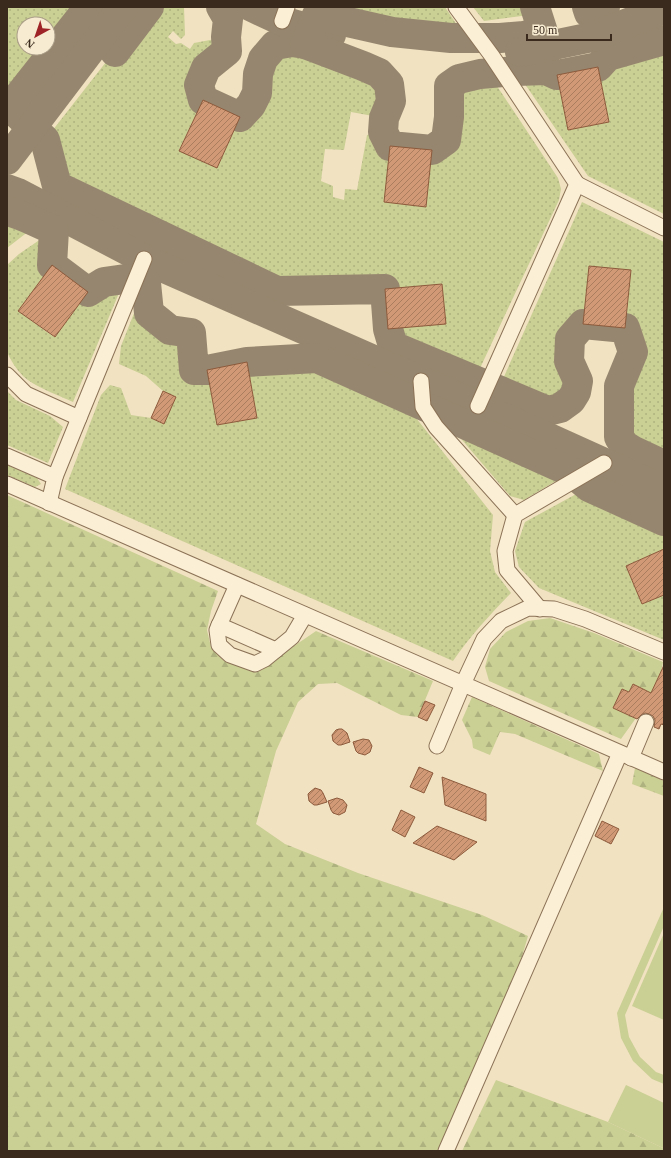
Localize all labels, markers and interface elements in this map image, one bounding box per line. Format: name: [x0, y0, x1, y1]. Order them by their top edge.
north arrow: [16, 16, 56, 56]
scale bar: [527, 16, 611, 42]
text: 50 m: [533, 23, 558, 37]
text: N: [23, 36, 36, 51]

